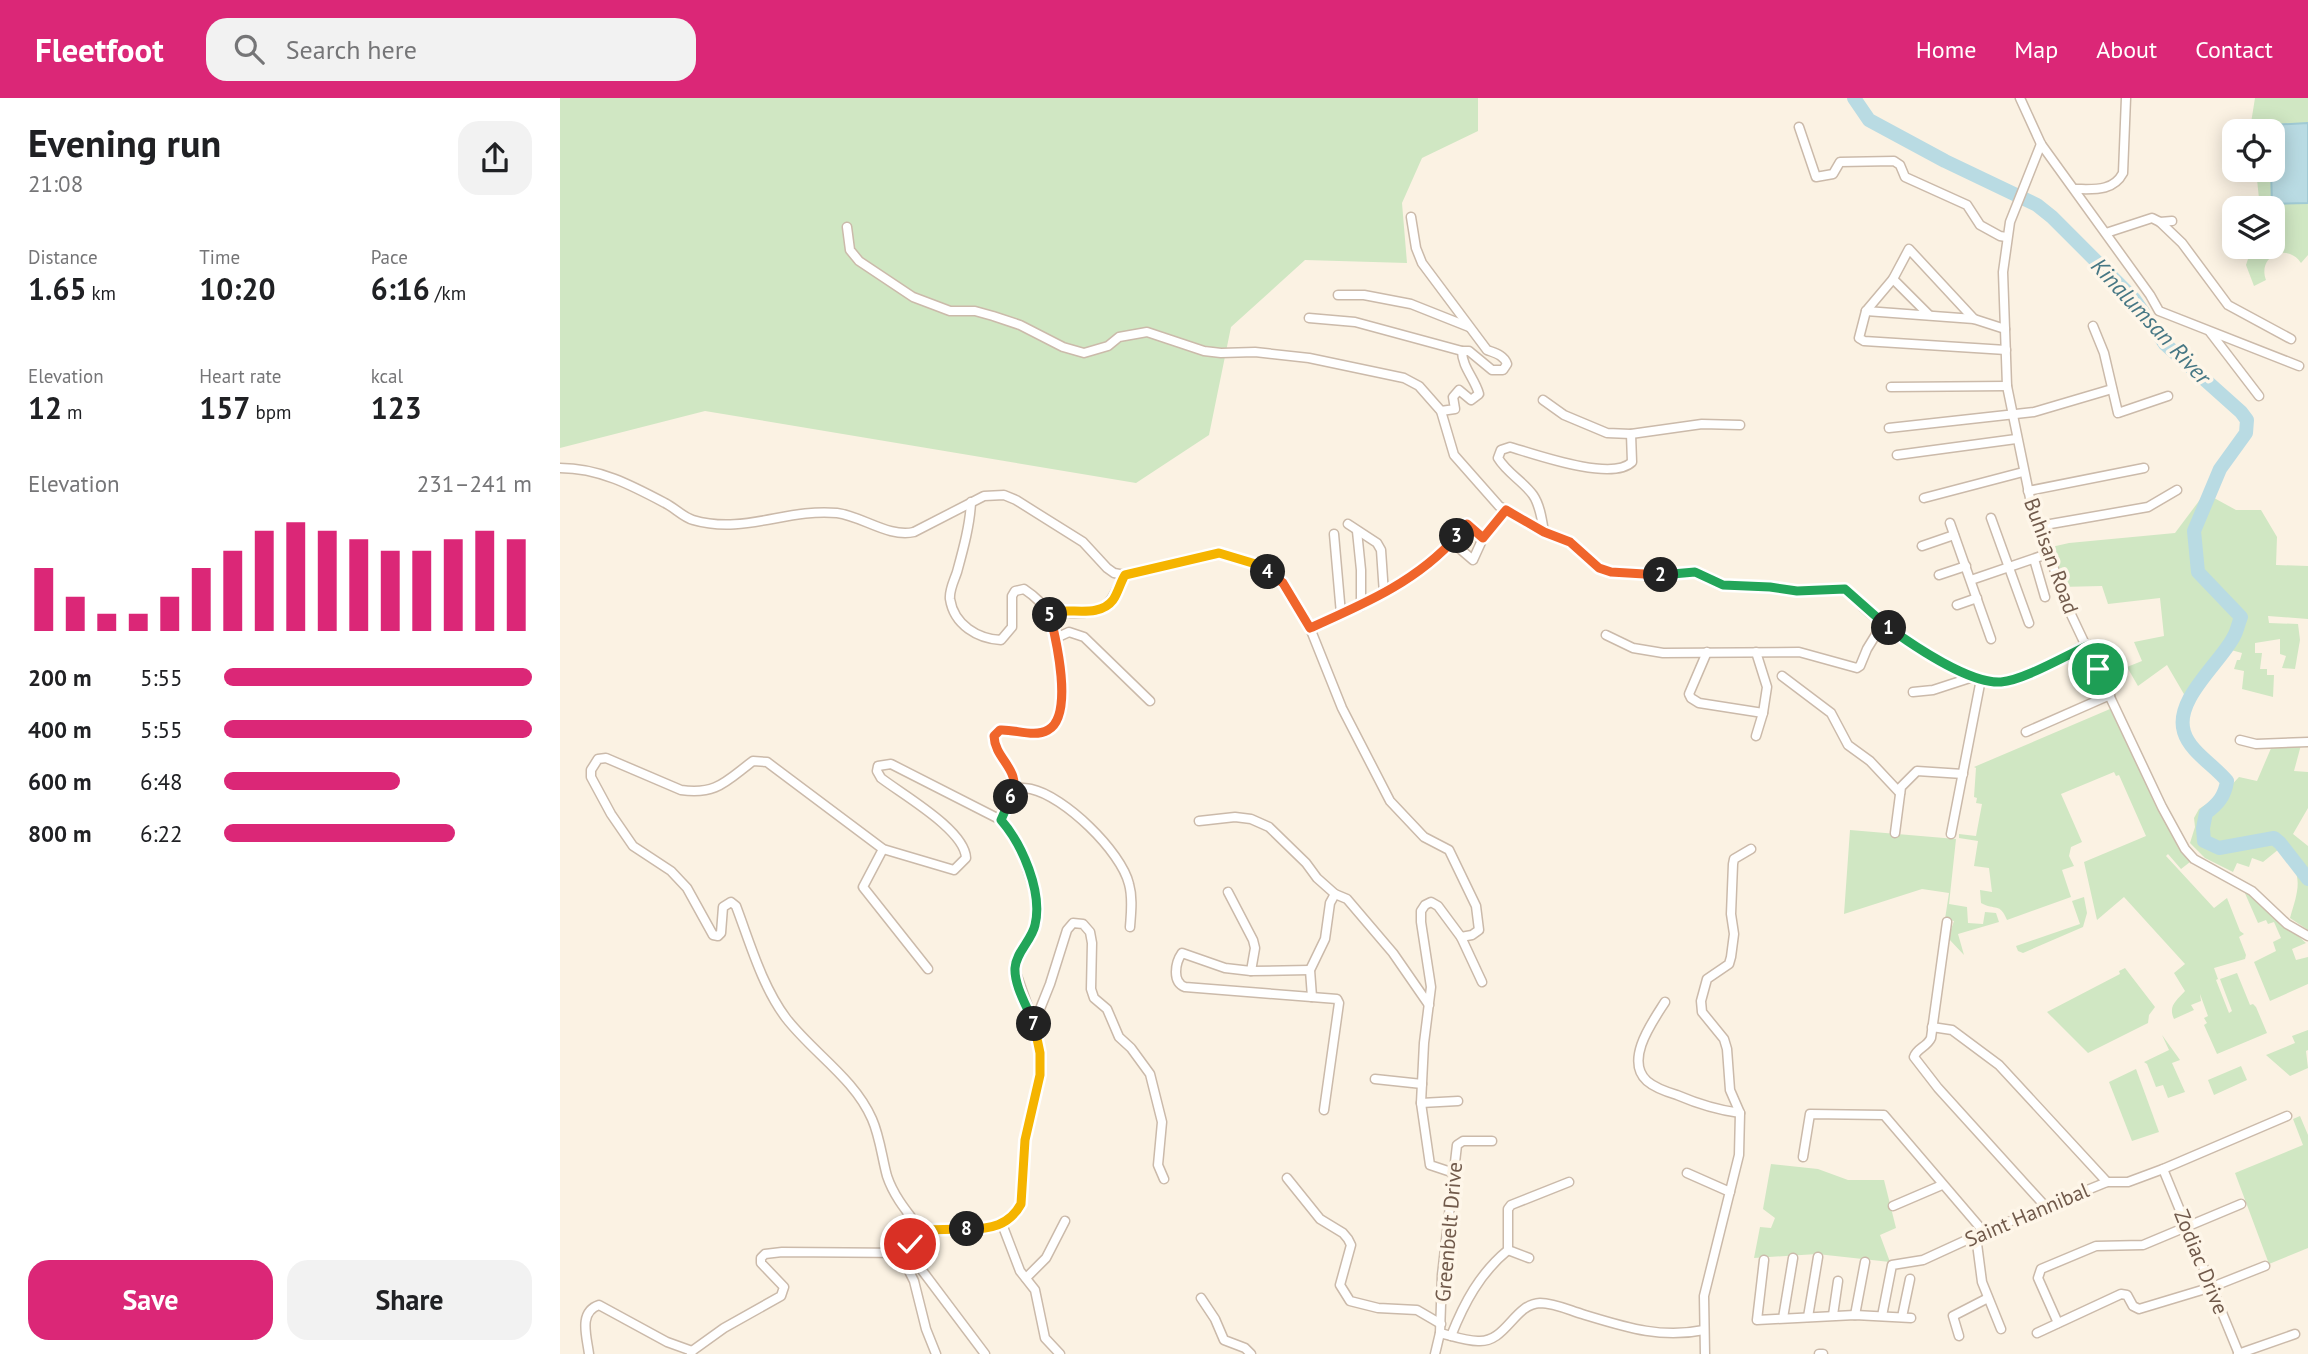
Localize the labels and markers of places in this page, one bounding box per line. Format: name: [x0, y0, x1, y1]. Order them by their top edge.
pin: 3: [1440, 518, 1474, 554]
pin: 4: [1250, 554, 1286, 589]
pin: 2: [1644, 558, 1678, 592]
pin: 5: [1032, 598, 1068, 632]
pin: 1: [1872, 610, 1906, 646]
pin: [2068, 639, 2128, 699]
pin: 6: [994, 780, 1028, 814]
pin: 7: [1016, 1006, 1051, 1042]
pin: 8: [950, 1212, 984, 1246]
pin: [880, 1214, 940, 1274]

